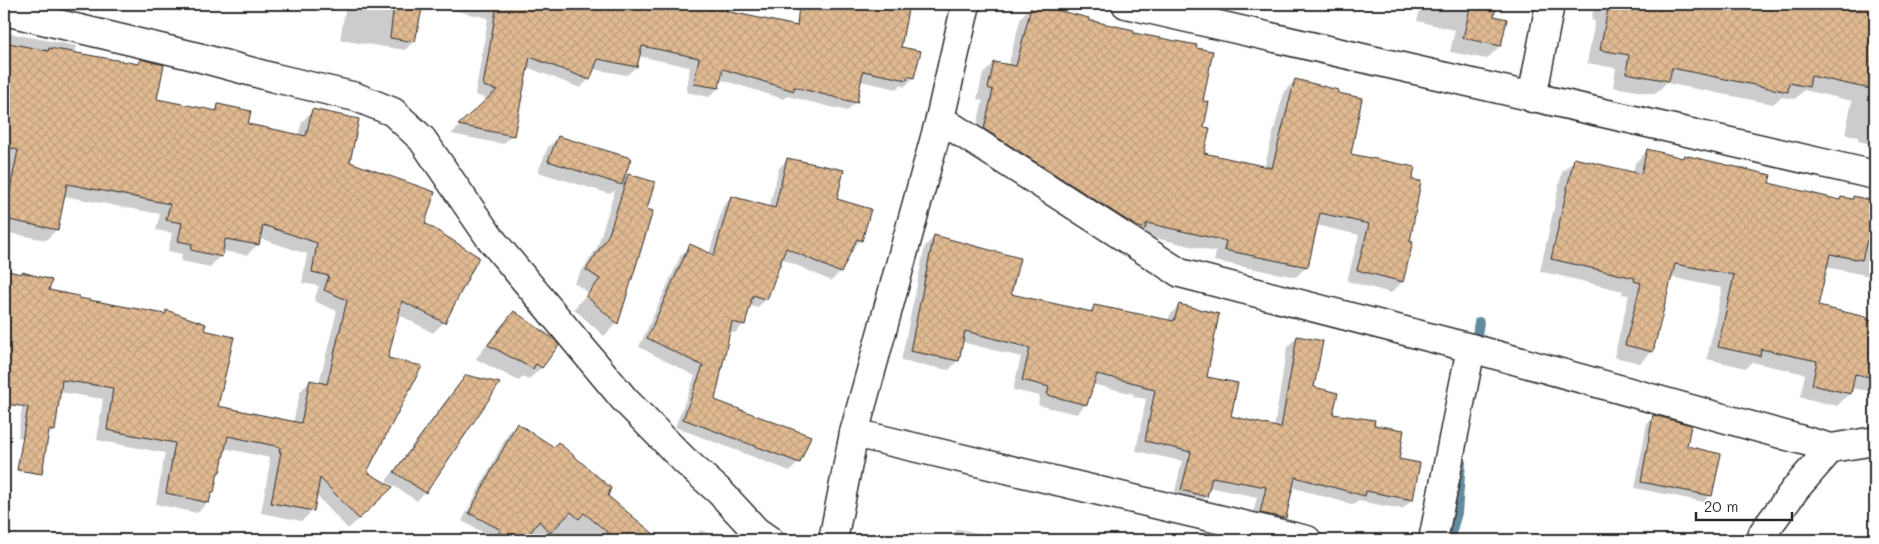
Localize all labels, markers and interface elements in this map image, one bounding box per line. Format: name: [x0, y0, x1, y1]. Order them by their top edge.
scale bar: [1696, 489, 1793, 521]
text: 20 m: [1704, 496, 1738, 516]

